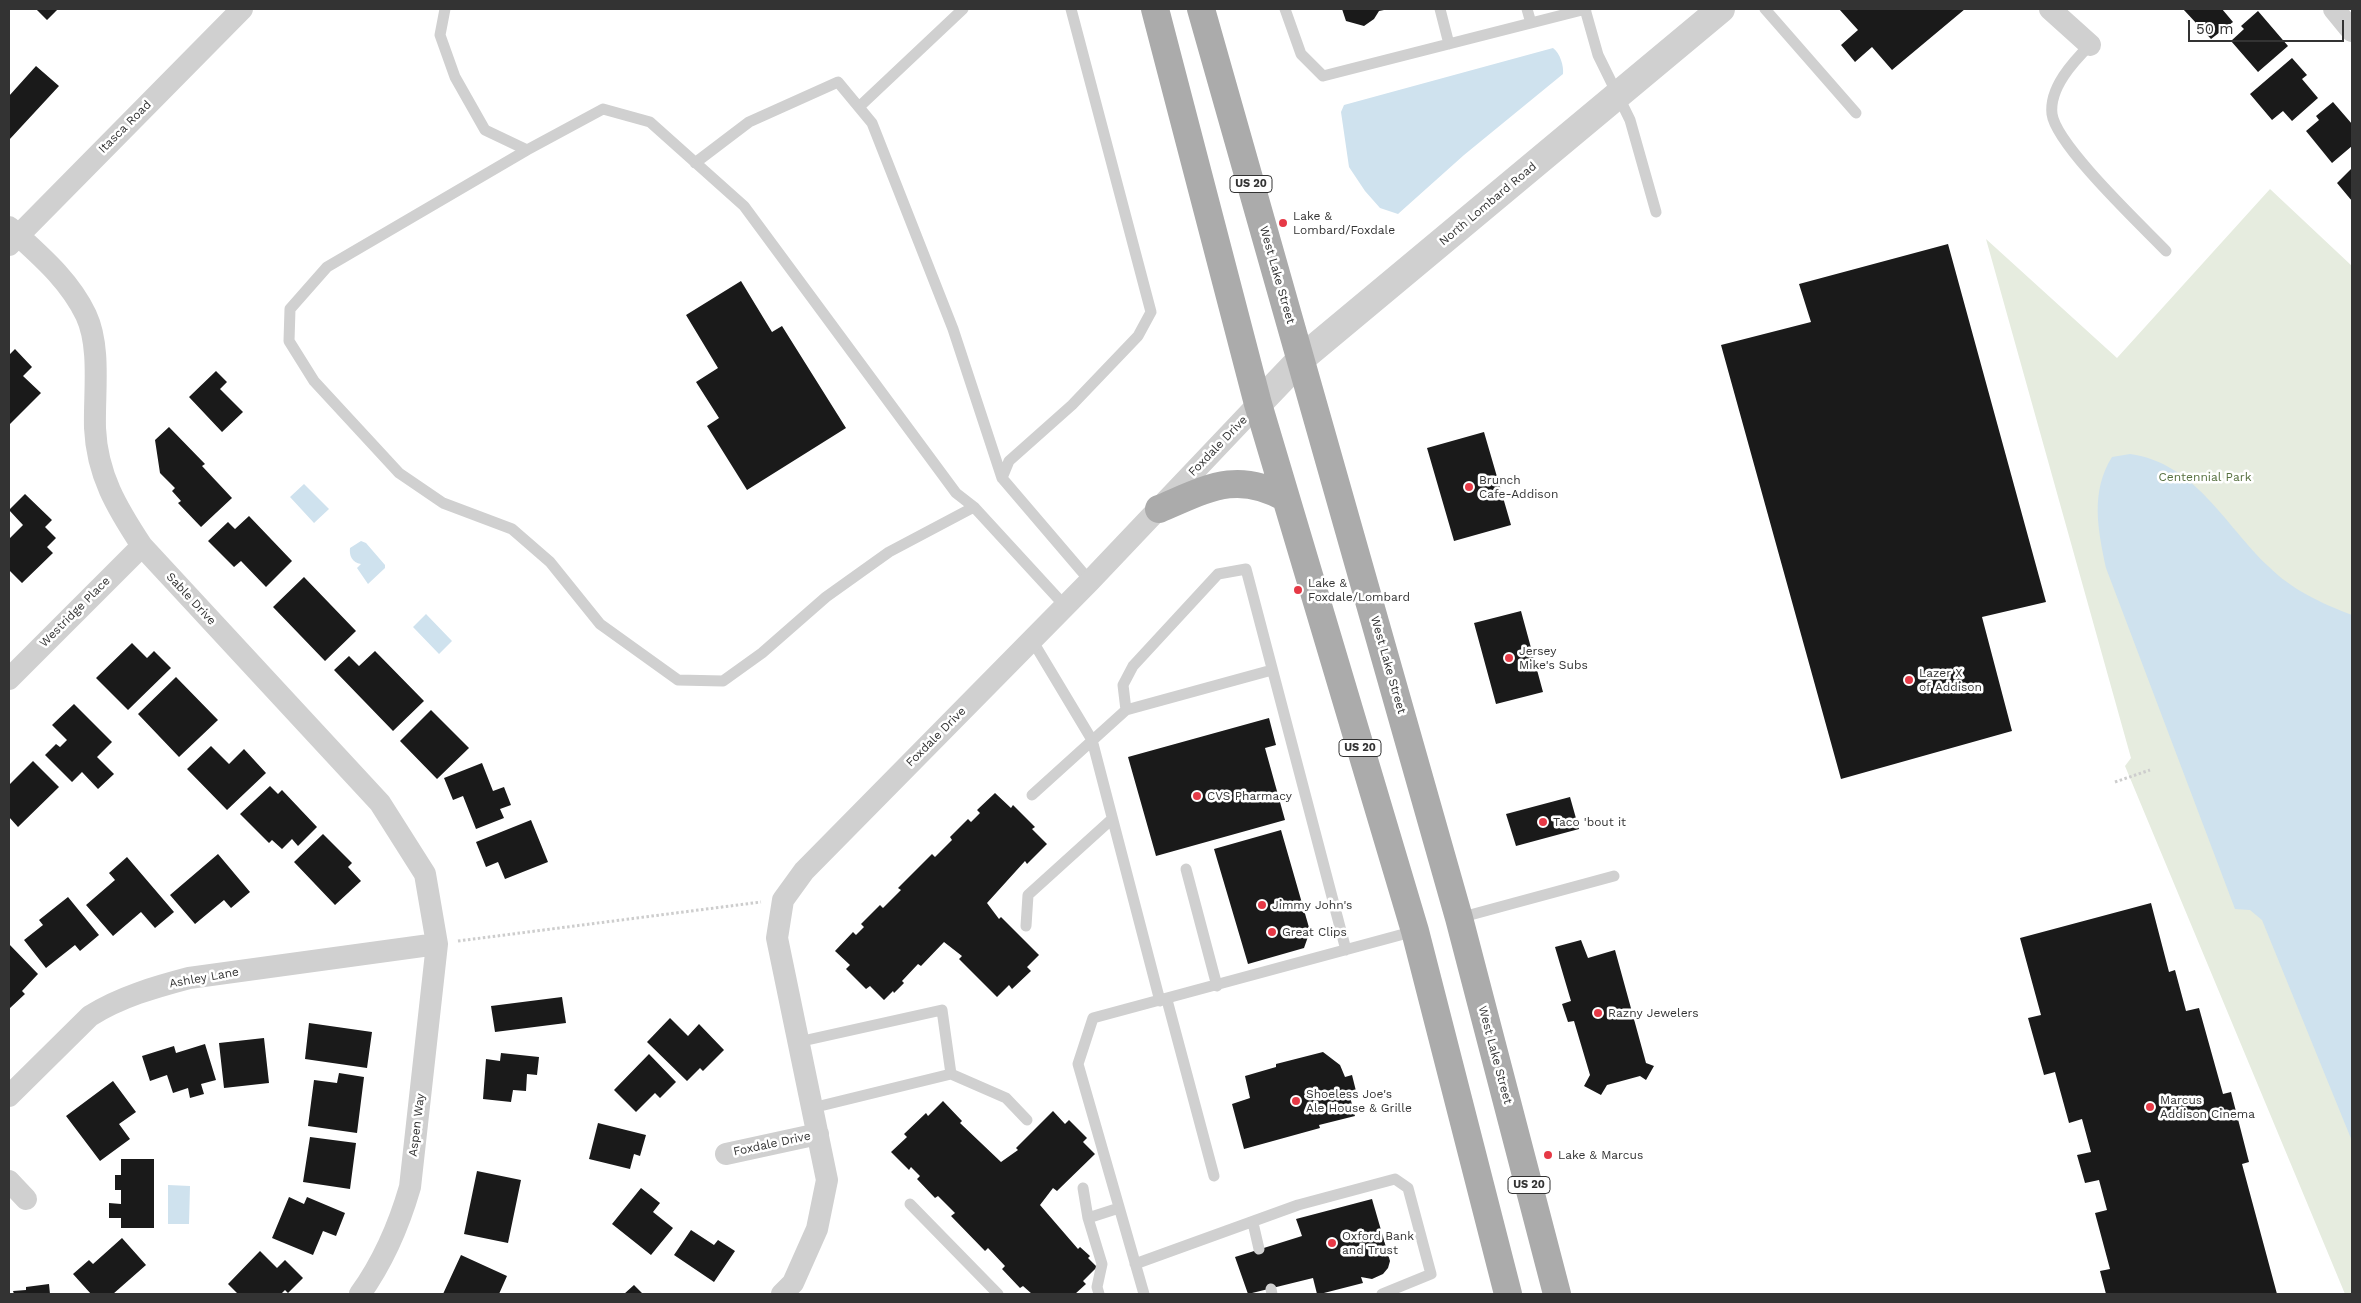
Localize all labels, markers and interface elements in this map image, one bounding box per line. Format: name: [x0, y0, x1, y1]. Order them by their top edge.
scale bar: [2191, 10, 2347, 42]
text: 50 m: [2196, 20, 2233, 38]
street label: Itasca Road: [96, 98, 154, 156]
street label: North Lombard Road: [1436, 159, 1540, 249]
road number: US 20: [1230, 175, 1272, 192]
place label: Lake & Lombard/Foxdale: [1293, 209, 1395, 237]
marker: Lake & Lombard/Foxdale: [1277, 217, 1289, 229]
street label: West Lake Street: [1256, 224, 1298, 326]
street label: Foxdale Drive: [1186, 413, 1250, 479]
park label: Centennial Park: [2159, 470, 2251, 484]
place label: Brunch Cafe-Addison: [1479, 473, 1558, 501]
marker: Brunch Cafe-Addison: [1463, 481, 1475, 493]
street label: Sable Drive: [163, 570, 219, 628]
street label: Westridge Place: [37, 574, 113, 650]
place label: Lake & Foxdale/Lombard: [1308, 576, 1410, 604]
marker: Lake & Foxdale/Lombard: [1292, 584, 1304, 596]
street label: West Lake Street: [1367, 614, 1409, 716]
place label: Jersey Mike's Subs: [1519, 644, 1588, 672]
marker: Jersey Mike's Subs: [1503, 652, 1515, 664]
place label: Lazer X of Addison: [1919, 666, 1982, 694]
marker: Lazer X of Addison: [1903, 674, 1915, 686]
street label: Foxdale Drive: [903, 704, 969, 770]
road number: US 20: [1339, 740, 1381, 756]
place label: CVS Pharmacy: [1207, 789, 1292, 803]
marker: CVS Pharmacy: [1191, 790, 1203, 802]
place label: Taco 'bout it: [1553, 815, 1626, 829]
marker: Taco 'bout it: [1537, 816, 1549, 828]
place label: Jimmy John's: [1272, 898, 1352, 912]
marker: Jimmy John's: [1256, 899, 1268, 911]
place label: Great Clips: [1282, 925, 1347, 939]
marker: Great Clips: [1266, 926, 1278, 938]
street label: Ashley Lane: [168, 965, 240, 991]
street label: West Lake Street: [1475, 1004, 1515, 1106]
place label: Razny Jewelers: [1608, 1006, 1699, 1020]
marker: Razny Jewelers: [1592, 1007, 1604, 1019]
place label: Shoeless Joe's Ale House & Grille: [1306, 1087, 1412, 1115]
street label: Aspen Way: [406, 1092, 428, 1158]
place label: Marcus Addison Cinema: [2160, 1093, 2255, 1121]
marker: Shoeless Joe's Ale House & Grille: [1290, 1095, 1302, 1107]
marker: Marcus Addison Cinema: [2144, 1101, 2156, 1113]
street label: Foxdale Drive: [732, 1129, 812, 1159]
place label: Lake & Marcus: [1558, 1148, 1643, 1162]
marker: Lake & Marcus: [1542, 1149, 1554, 1161]
road number: US 20: [1508, 1176, 1550, 1194]
place label: Oxford Bank and Trust: [1342, 1229, 1414, 1257]
marker: Oxford Bank and Trust: [1326, 1237, 1338, 1249]

